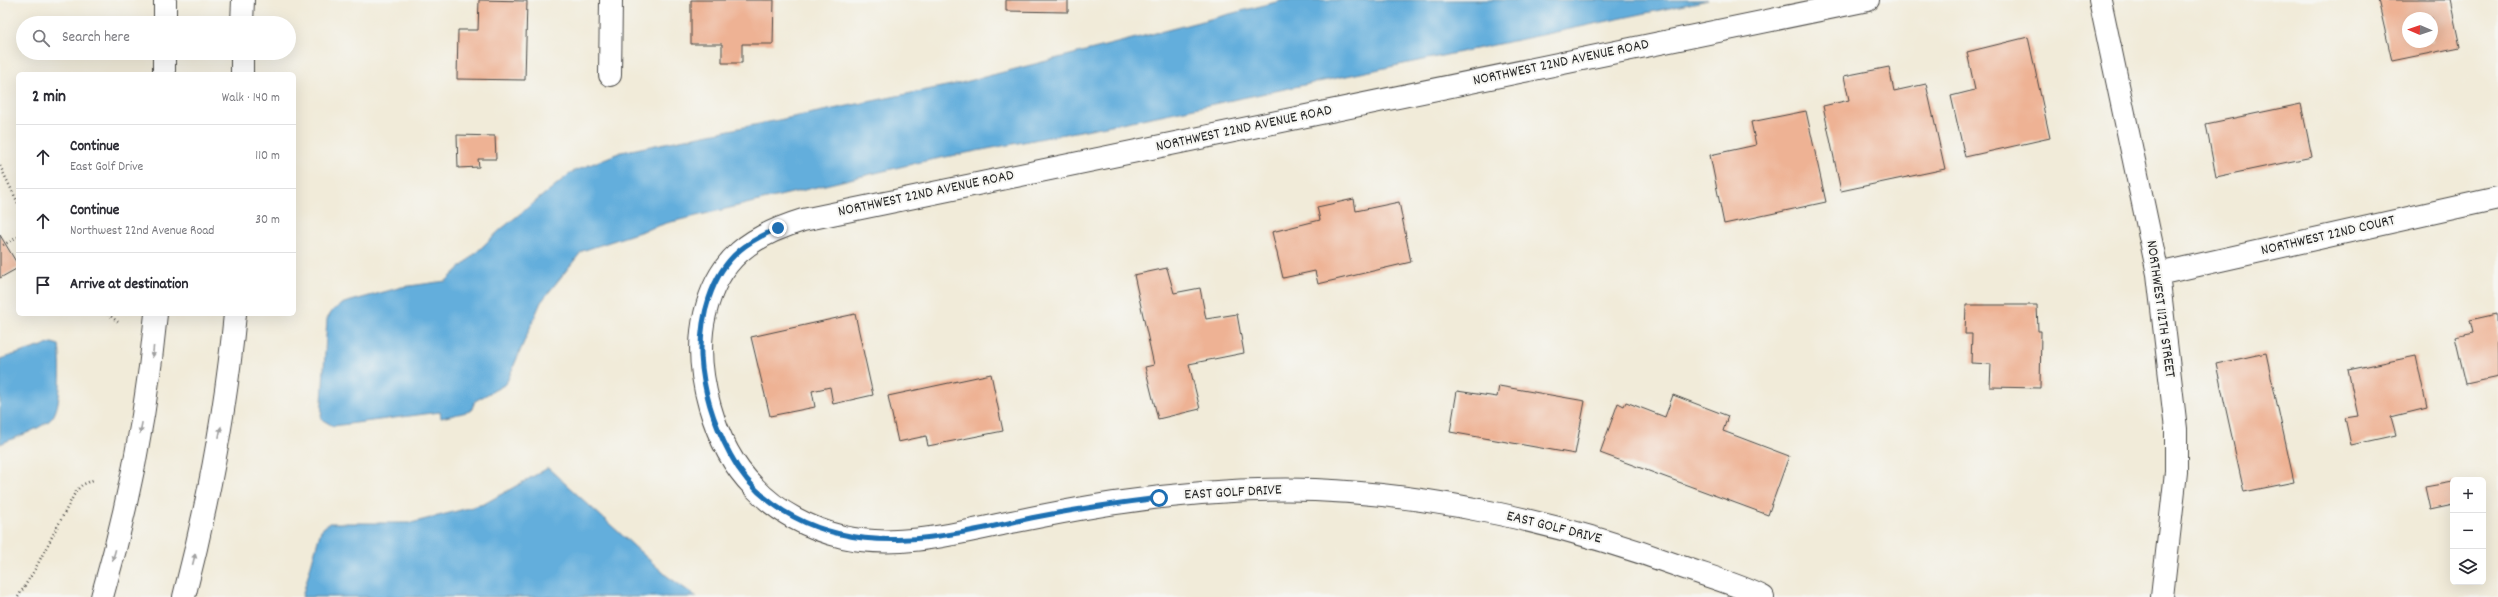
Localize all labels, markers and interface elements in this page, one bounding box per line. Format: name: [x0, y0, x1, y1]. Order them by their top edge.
north arrow: [2402, 12, 2438, 48]
search box: [16, 16, 296, 60]
icon: search: [30, 27, 52, 49]
text: Search here: [62, 27, 130, 49]
street label: NORTHWEST 22ND AVENUE ROAD: [1471, 34, 1651, 92]
text: 2 min: [32, 86, 66, 110]
text: Walk · 140 m: [222, 89, 280, 108]
street label: NORTHWEST 22ND AVENUE ROAD: [1154, 100, 1334, 158]
text: Continue: [70, 136, 119, 158]
icon: ahead: [32, 146, 54, 168]
text: 110 m: [255, 147, 280, 166]
text: East Golf Drive: [70, 158, 143, 177]
street label: NORTHWEST 22ND AVENUE ROAD: [836, 165, 1016, 223]
text: Continue: [70, 200, 119, 222]
icon: ahead: [32, 210, 54, 232]
street label: NORTHWEST 22ND COURT: [2259, 210, 2397, 262]
text: 30 m: [255, 211, 280, 230]
route end: [769, 219, 787, 237]
text: Northwest 22nd Avenue Road: [70, 222, 214, 241]
street label: NORTHWEST 112TH STREET: [2139, 239, 2181, 379]
icon: arrive: [32, 274, 54, 296]
text: Arrive at destination: [70, 274, 188, 296]
one-way arrow: [149, 346, 156, 358]
one-way arrow: [138, 422, 144, 434]
one-way arrow: [217, 426, 223, 438]
map controls: [2450, 477, 2486, 585]
button: +: [2450, 477, 2486, 513]
street label: EAST GOLF DRIVE: [1184, 479, 1282, 507]
route start: [1150, 489, 1168, 507]
street label: EAST GOLF DRIVE: [1504, 506, 1604, 550]
button: −: [2450, 513, 2486, 549]
button: layers: [2450, 549, 2486, 585]
one-way arrow: [111, 550, 117, 562]
one-way arrow: [191, 553, 197, 565]

